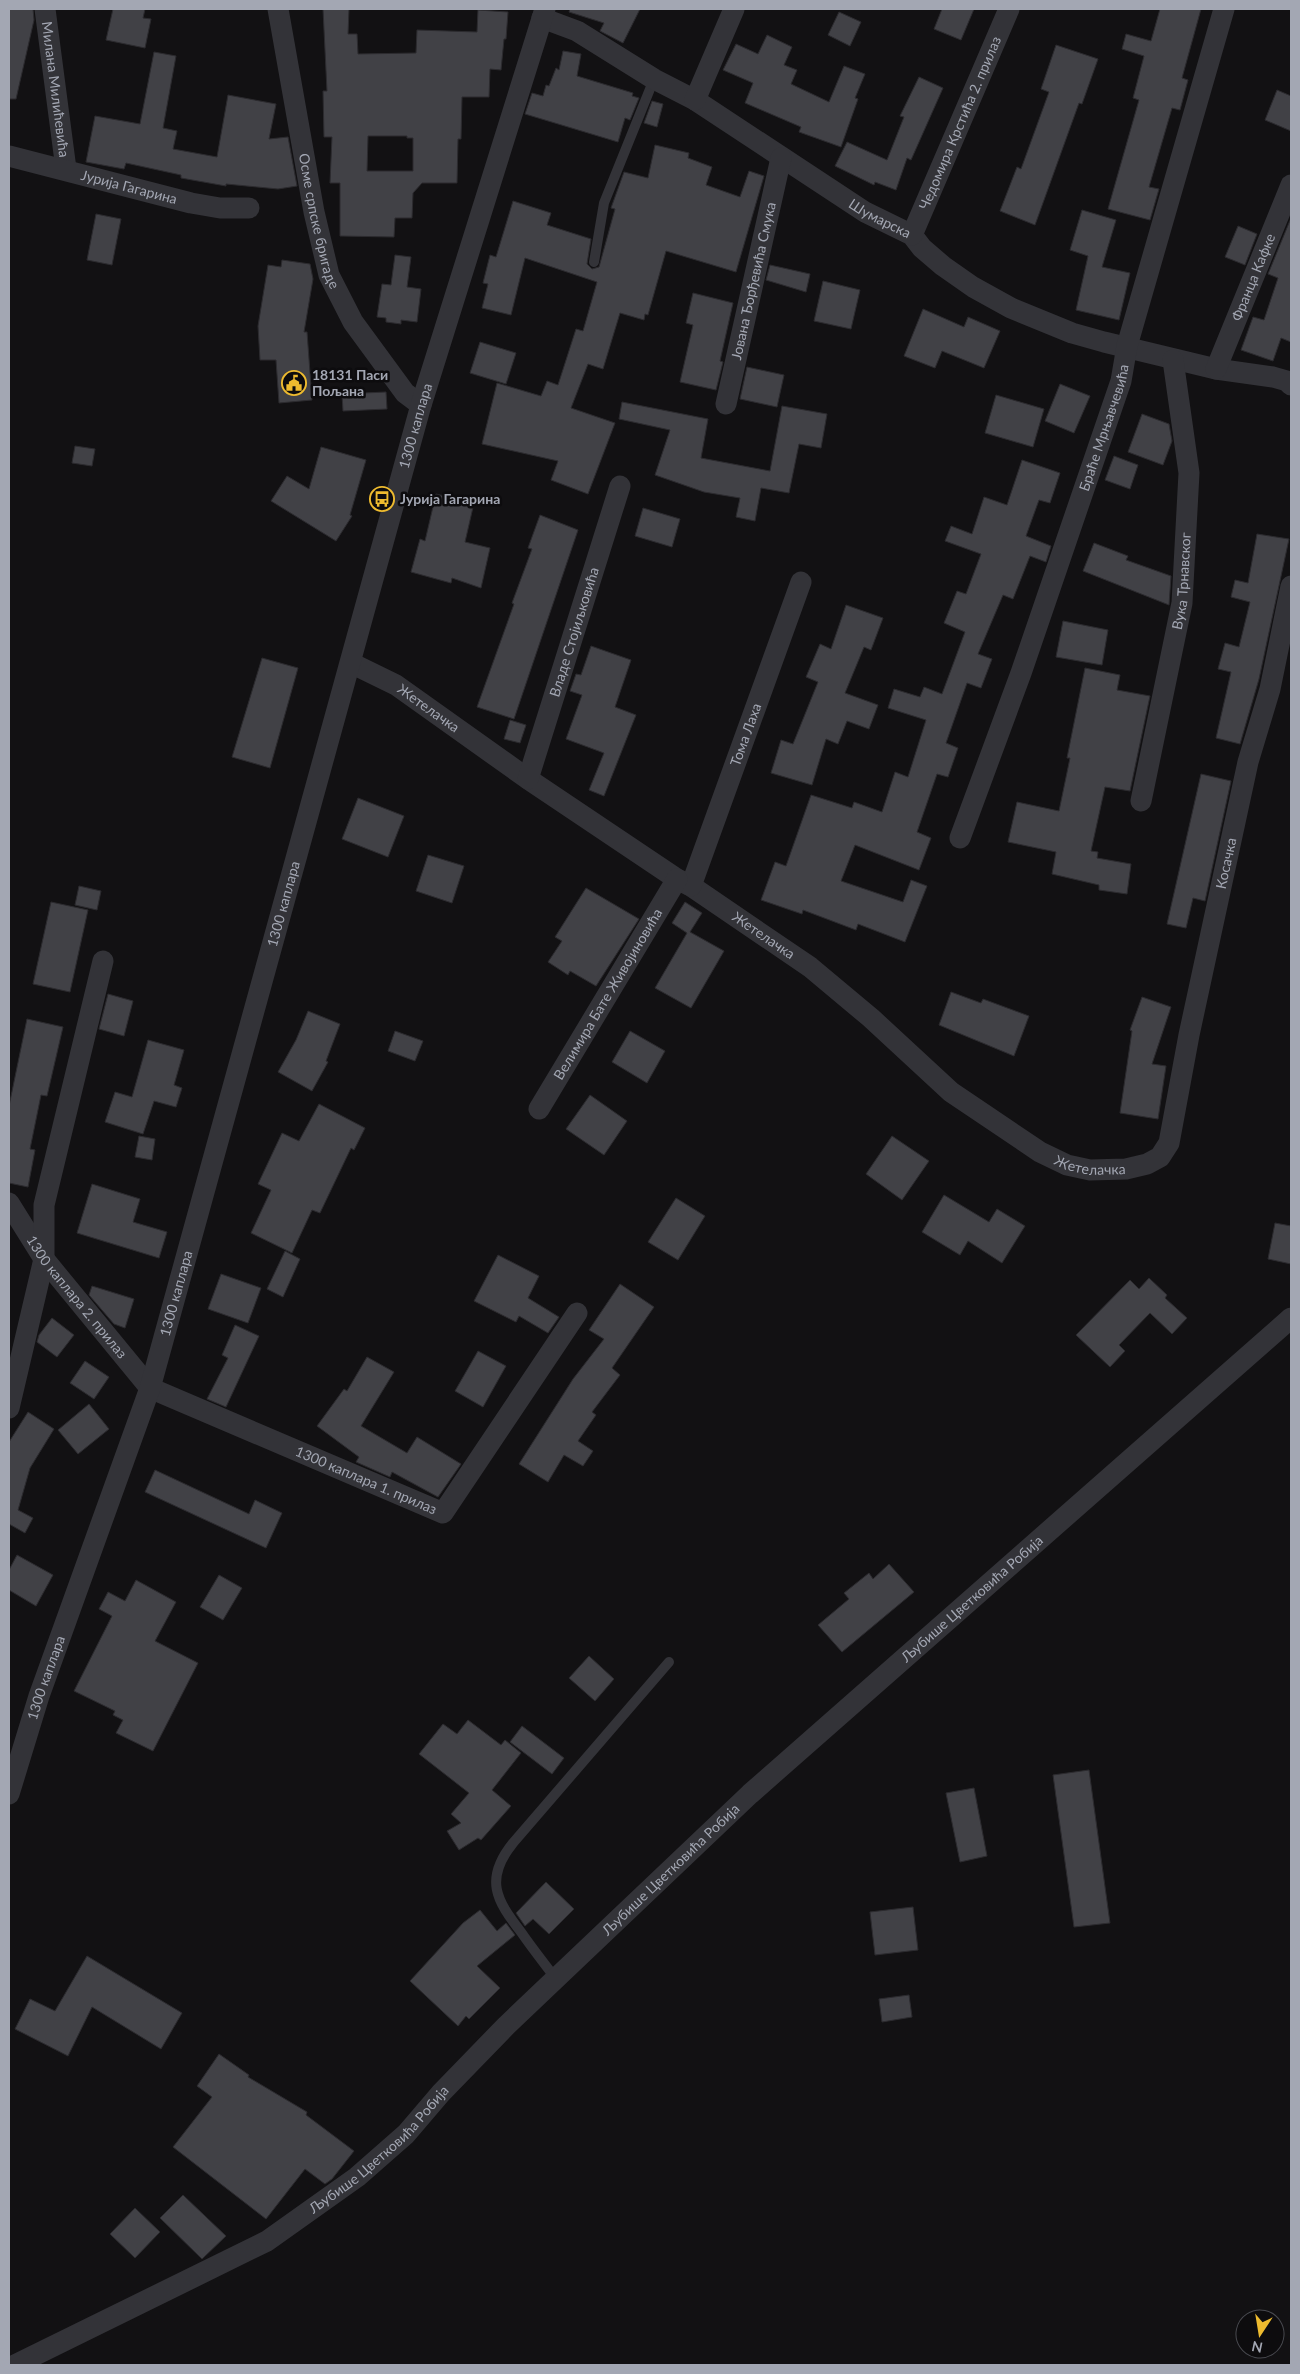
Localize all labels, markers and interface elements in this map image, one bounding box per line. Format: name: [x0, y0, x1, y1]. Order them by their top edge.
street label: Милана Милићевића: [39, 20, 73, 158]
street label: Чедомира Крстића 2. прилаз: [915, 33, 1004, 212]
street label: Осме српске бригаде: [296, 152, 344, 291]
street label: Јурија Гагарина: [79, 166, 179, 207]
street label: Шумарска: [846, 195, 914, 241]
street label: Јована Ђорђевића Смука: [727, 200, 779, 361]
street label: Франца Кафке: [1227, 231, 1278, 323]
street label: Браће Мрњавчевића: [1075, 363, 1132, 493]
place label: 18131 Паси Пољана: [312, 366, 388, 399]
public building icon: 18131 Паси Пољана: [281, 370, 307, 396]
street label: 1300 каплара: [395, 381, 435, 470]
bus stop icon: Јурија Гагарина: [369, 486, 395, 512]
place label: Јурија Гагарина: [400, 490, 500, 507]
street label: Вука Трнавског: [1168, 532, 1194, 631]
street label: Владе Стојиљковића: [545, 565, 602, 699]
street label: Жетелачка: [394, 680, 463, 736]
street label: Тома Лаха: [726, 701, 765, 768]
street label: Косачка: [1212, 836, 1239, 890]
street label: 1300 каплара: [263, 859, 303, 949]
street label: Велимира Бате Живојиновића: [550, 905, 665, 1083]
street label: Жетелачка: [729, 908, 798, 962]
street label: Жетелачка: [1052, 1151, 1126, 1178]
street label: 1300 каплара 2. прилаз: [23, 1232, 131, 1361]
street label: 1300 каплара: [156, 1248, 196, 1338]
street label: 1300 каплара 1. прилаз: [293, 1442, 440, 1517]
street label: Љубише Цветковића Робија: [896, 1531, 1046, 1666]
street label: 1300 каплара: [23, 1633, 68, 1722]
street label: Љубише Цветковића Робија: [597, 1800, 743, 1939]
street label: Љубише Цветковића Робија: [305, 2081, 452, 2217]
north arrow: [1235, 2309, 1285, 2359]
text: N: [1250, 2338, 1264, 2357]

